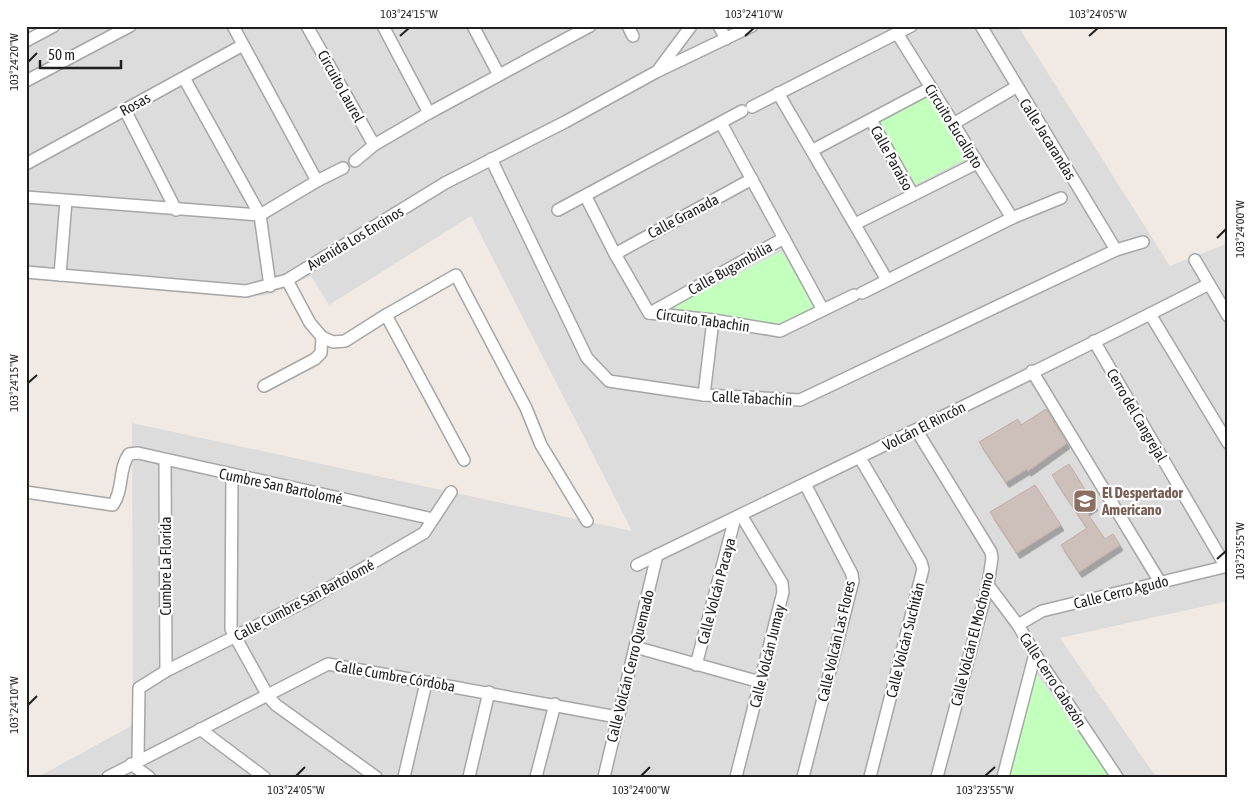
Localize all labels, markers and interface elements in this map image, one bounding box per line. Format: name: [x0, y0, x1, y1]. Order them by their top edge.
text: 103°24'15"W: [380, 7, 438, 21]
text: 103°24'10"W: [725, 7, 783, 21]
text: 103°24'05"W: [1069, 7, 1127, 21]
text: 103°24'20"W: [7, 33, 21, 91]
scale bar: [40, 38, 121, 70]
text: 50 m: [48, 46, 75, 63]
street label: Circuito Laurel: [314, 47, 368, 125]
street label: Circuito Eucalipto: [921, 81, 987, 171]
street label: Rosas: [117, 89, 153, 119]
street label: Calle Jacarandas: [1016, 95, 1080, 183]
street label: Calle Paraíso: [867, 123, 917, 193]
street label: Calle Granada: [645, 190, 721, 242]
text: 103°24'00"W: [1233, 200, 1247, 258]
street label: Avenida Los Encinos: [304, 203, 406, 273]
street label: Calle Bugambilia: [685, 238, 775, 298]
street label: Circuito Tabachin: [655, 305, 751, 335]
text: 103°24'15"W: [7, 354, 21, 412]
street label: Cerro del Cangrejal: [1103, 365, 1171, 465]
street label: Calle Tabachín: [711, 387, 793, 409]
street label: Volcán El Rincón: [880, 398, 968, 454]
street label: Cumbre San Bartolomé: [218, 465, 345, 507]
place label: El Despertador Americano: [1101, 484, 1184, 518]
school or university icon: El Despertador Americano: [1072, 488, 1098, 514]
street label: Cumbre La Florida: [157, 517, 174, 615]
text: 103°23'55"W: [1233, 522, 1247, 580]
street label: Calle Volcán Pacaya: [694, 536, 738, 646]
street label: Calle Cumbre San Bartolomé: [231, 556, 377, 644]
street label: Calle Volcán El Mochomo: [947, 570, 997, 708]
street label: Calle Cerro Agudo: [1072, 572, 1170, 612]
street label: Calle Volcán Las Flores: [814, 579, 858, 703]
street label: Calle Volcán Suchitán: [882, 580, 928, 700]
street label: Calle Volcán Cerro Quemado: [603, 588, 657, 744]
street label: Calle Volcán Jumay: [746, 603, 788, 709]
street label: Calle Cerro Cabezón: [1016, 630, 1090, 730]
street label: Calle Cumbre Córdoba: [333, 657, 457, 695]
text: 103°24'10"W: [7, 676, 21, 734]
text: 103°24'05"W: [267, 783, 325, 797]
text: 103°24'00"W: [612, 783, 670, 797]
text: 103°23'55"W: [956, 783, 1014, 797]

